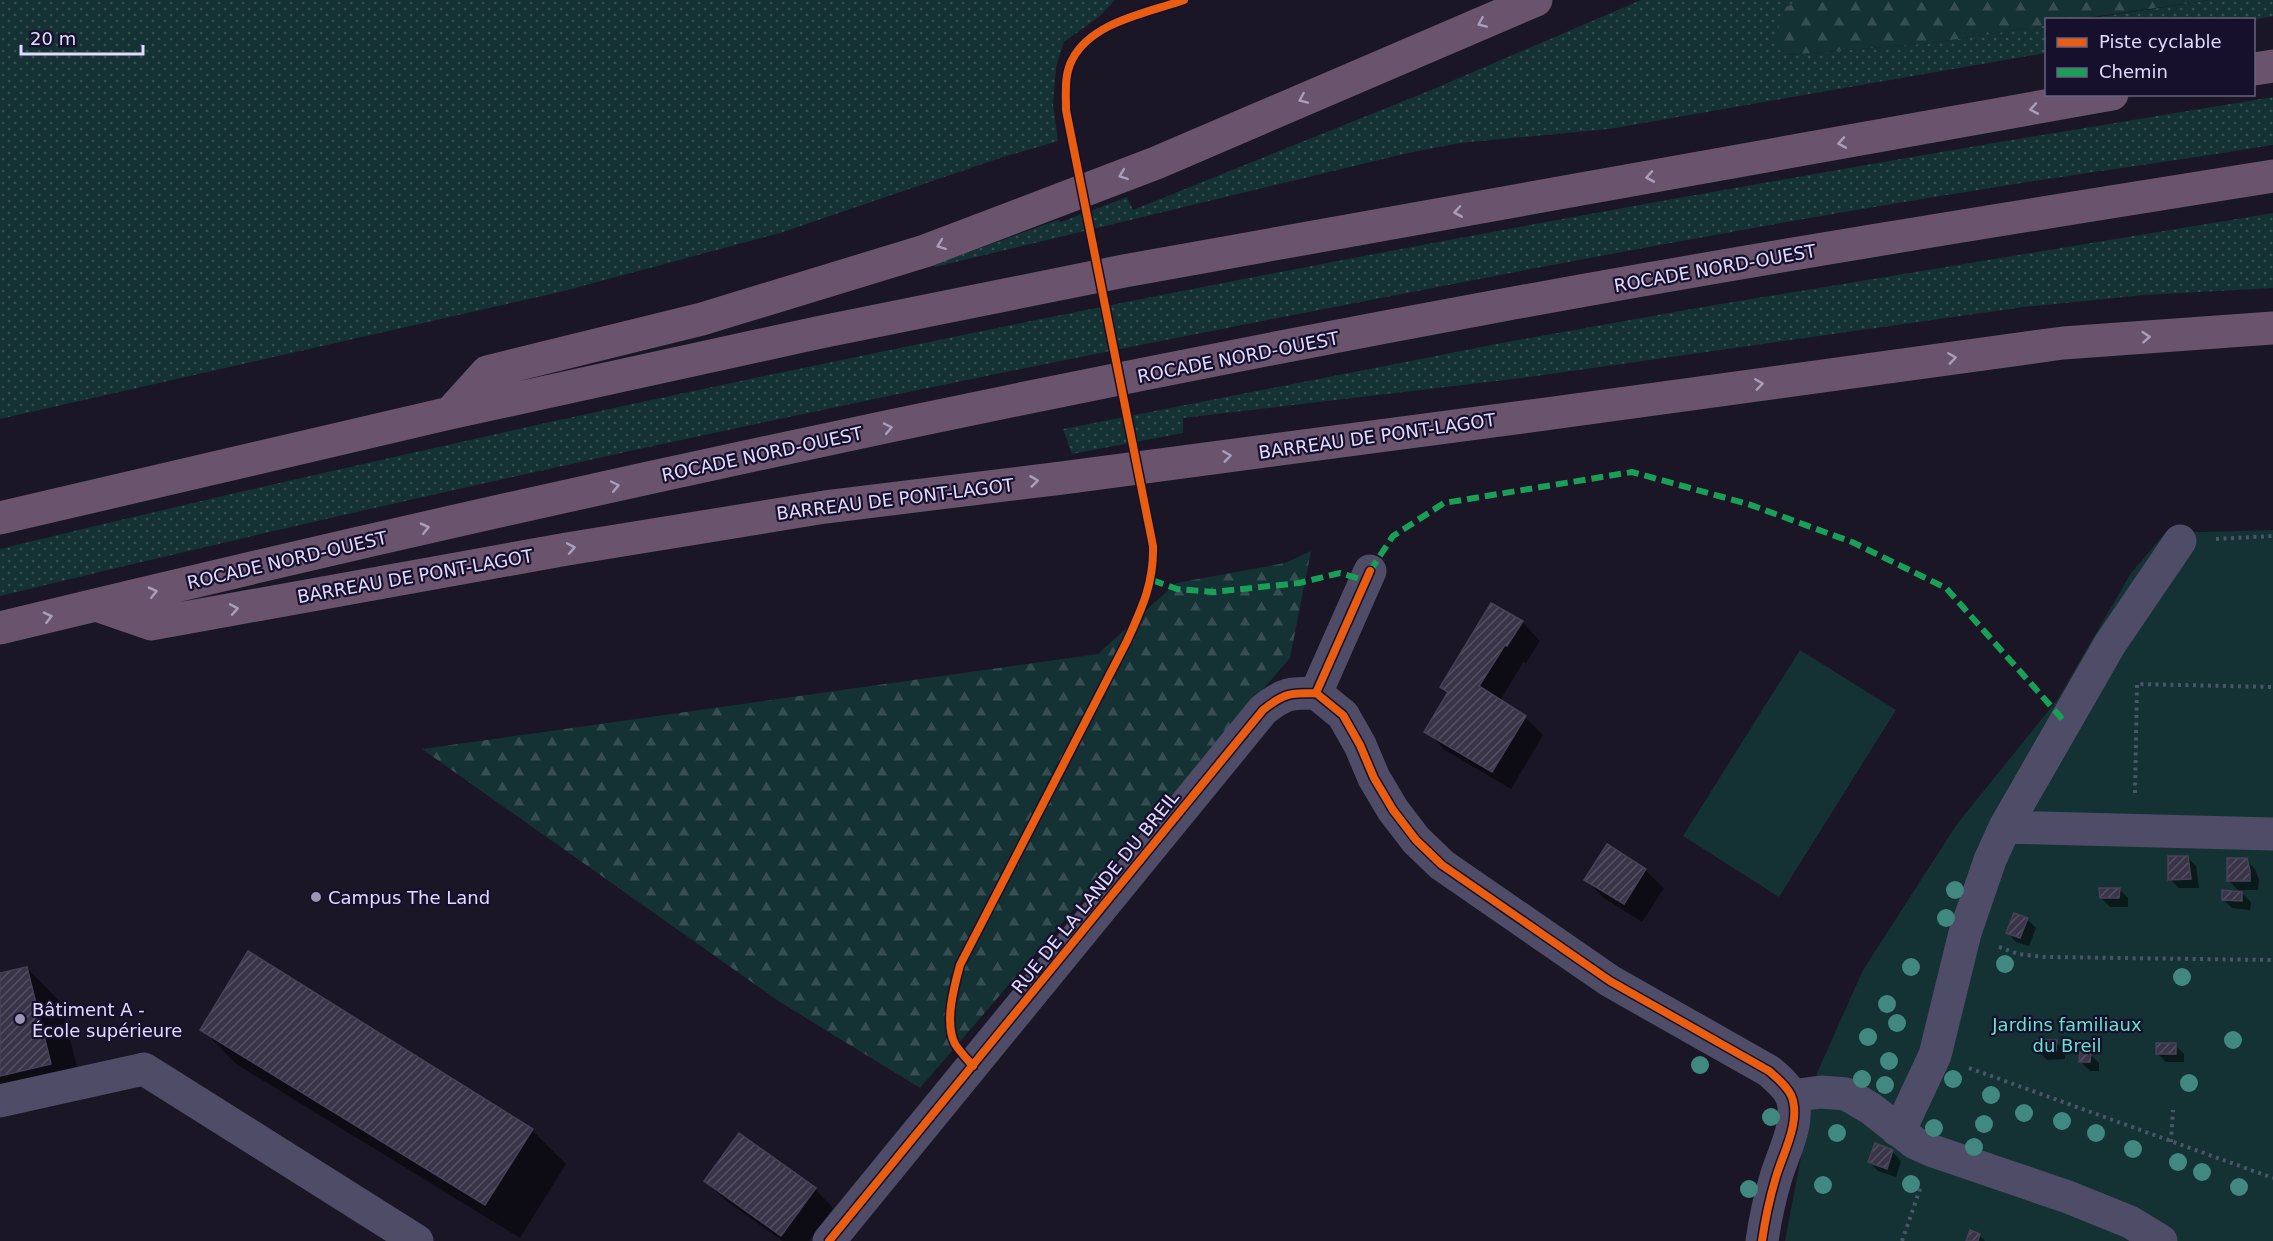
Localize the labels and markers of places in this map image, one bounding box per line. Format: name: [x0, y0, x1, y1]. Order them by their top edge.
place label: Campus The Land: [328, 887, 490, 908]
marker: Campus The Land: [309, 890, 323, 904]
place label: Bâtiment A - École supérieure: [32, 999, 182, 1041]
marker: Bâtiment A - École supérieure: [13, 1012, 27, 1026]

